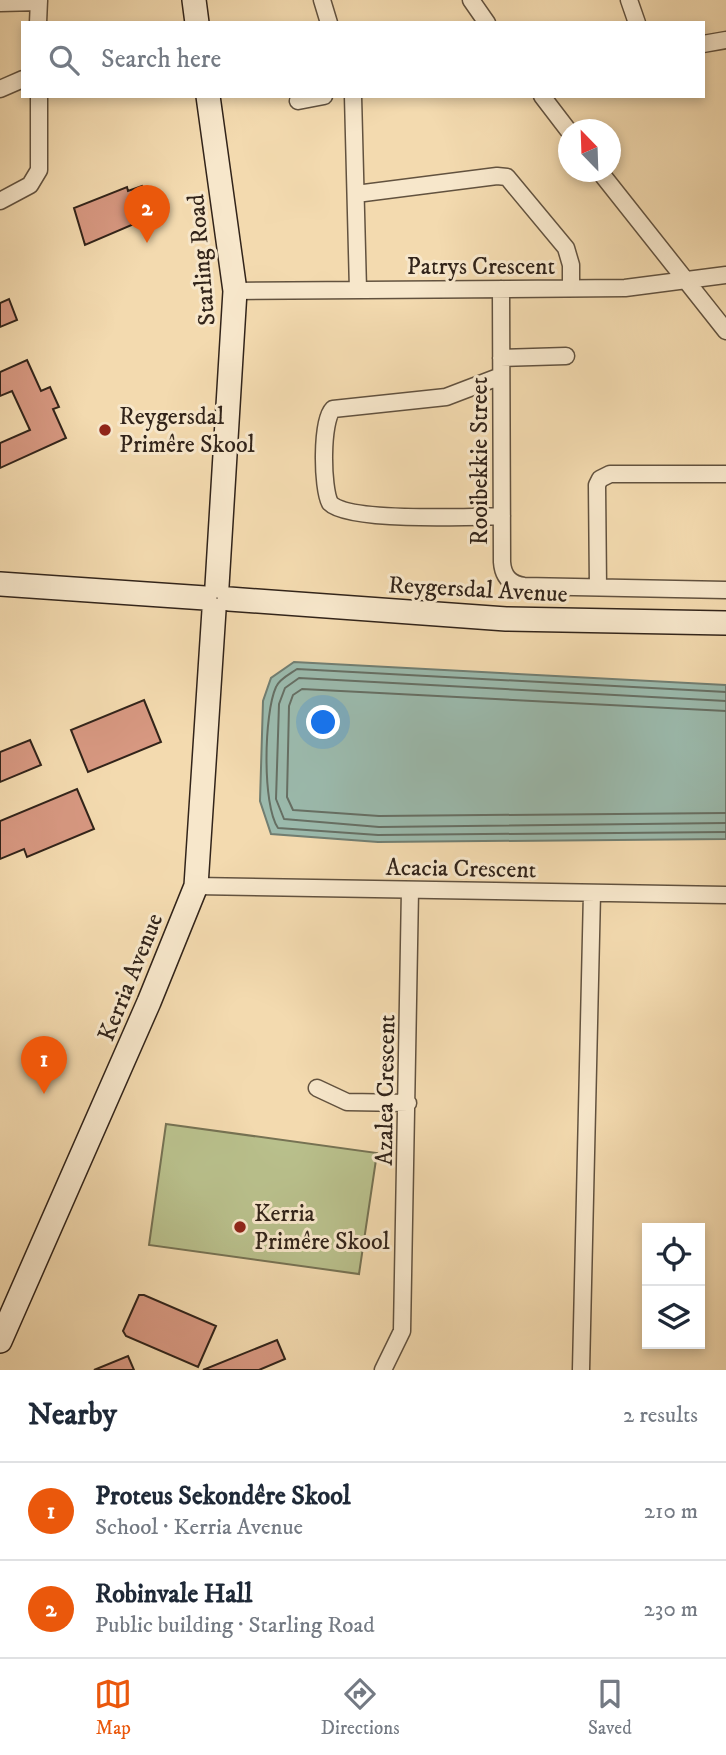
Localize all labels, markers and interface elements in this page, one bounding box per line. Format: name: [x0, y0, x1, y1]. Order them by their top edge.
search box: [21, 21, 705, 98]
icon: search: [45, 41, 83, 79]
text: Search here: [101, 43, 221, 76]
north arrow: [558, 119, 621, 182]
pin: 2: [124, 185, 170, 243]
street label: Starling Road: [181, 193, 223, 327]
street label: Patrys Crescent: [407, 252, 556, 282]
street label: Rooibekkie Street: [465, 376, 495, 545]
place label: Reygersdal Primêre Skool: [119, 402, 255, 460]
marker: Reygersdal Primêre Skool: [97, 422, 113, 438]
street label: Reygersdal Avenue: [388, 570, 568, 610]
your location: [306, 705, 340, 739]
street label: Acacia Crescent: [385, 853, 537, 885]
street label: Kerria Avenue: [92, 909, 170, 1046]
street label: Azalea Crescent: [370, 1014, 402, 1166]
pin: 1: [21, 1036, 67, 1094]
place label: Kerria Primêre Skool: [254, 1199, 390, 1257]
marker: Kerria Primêre Skool: [232, 1219, 248, 1235]
map controls: [642, 1223, 705, 1349]
button: locate: [642, 1223, 705, 1286]
button: layers: [642, 1286, 705, 1349]
text: Nearby: [28, 1397, 117, 1434]
text: 2 results: [623, 1401, 698, 1430]
text: Proteus Sekondêre Skool: [95, 1480, 351, 1513]
text: 1: [47, 1497, 55, 1526]
text: 210 m: [644, 1497, 698, 1526]
text: School · Kerria Avenue: [95, 1513, 303, 1542]
text: Robinvale Hall: [95, 1578, 252, 1611]
text: 2: [45, 1595, 57, 1624]
text: 230 m: [644, 1595, 698, 1624]
text: Public building · Starling Road: [95, 1611, 375, 1640]
tab: Map: [94, 1675, 132, 1740]
tab: Directions: [321, 1675, 400, 1740]
tab: Saved: [588, 1675, 632, 1740]

